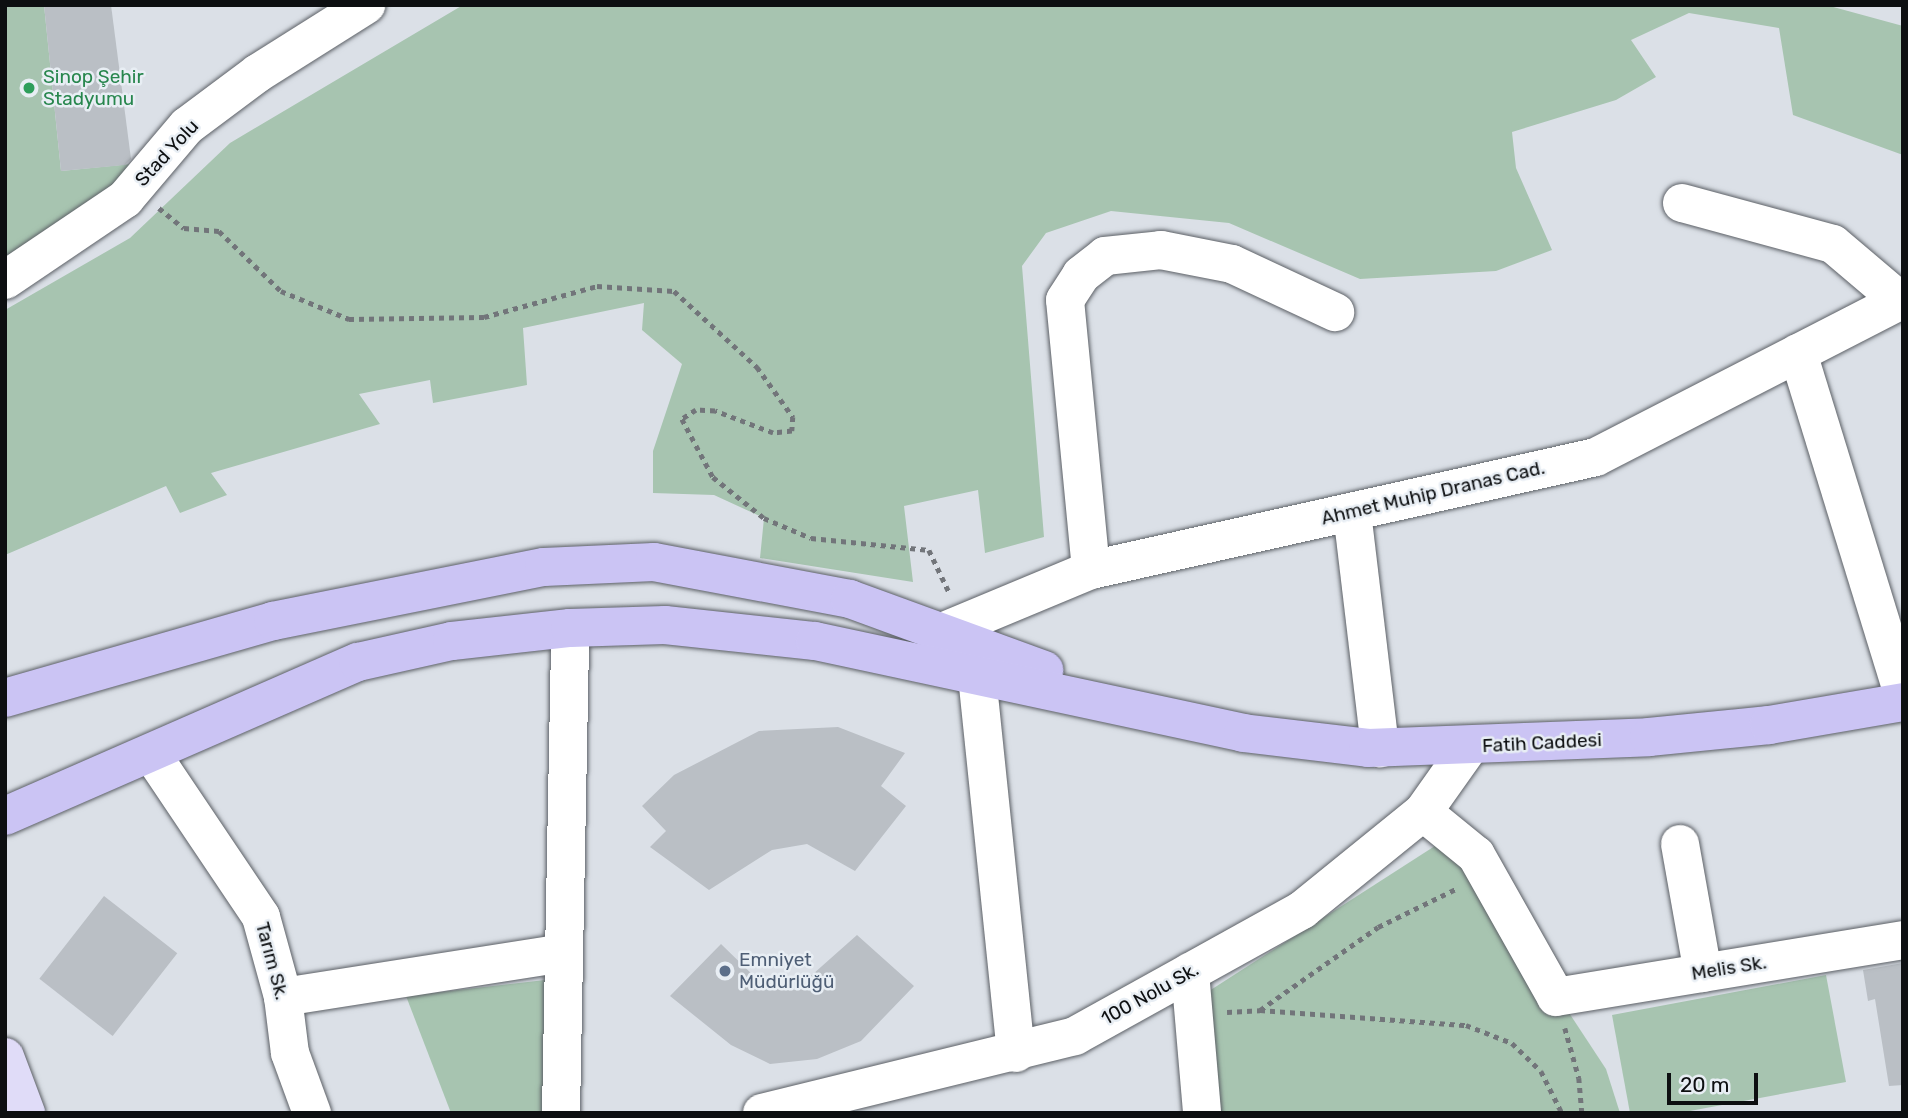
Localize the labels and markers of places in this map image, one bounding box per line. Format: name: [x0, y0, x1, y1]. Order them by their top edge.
place label: Sinop Şehir Stadyumu: [43, 66, 144, 110]
marker: Sinop Şehir Stadyumu: [21, 80, 37, 96]
place label: Emniyet Müdürlüğü: [739, 949, 834, 993]
marker: Emniyet Müdürlüğü: [717, 963, 733, 979]

